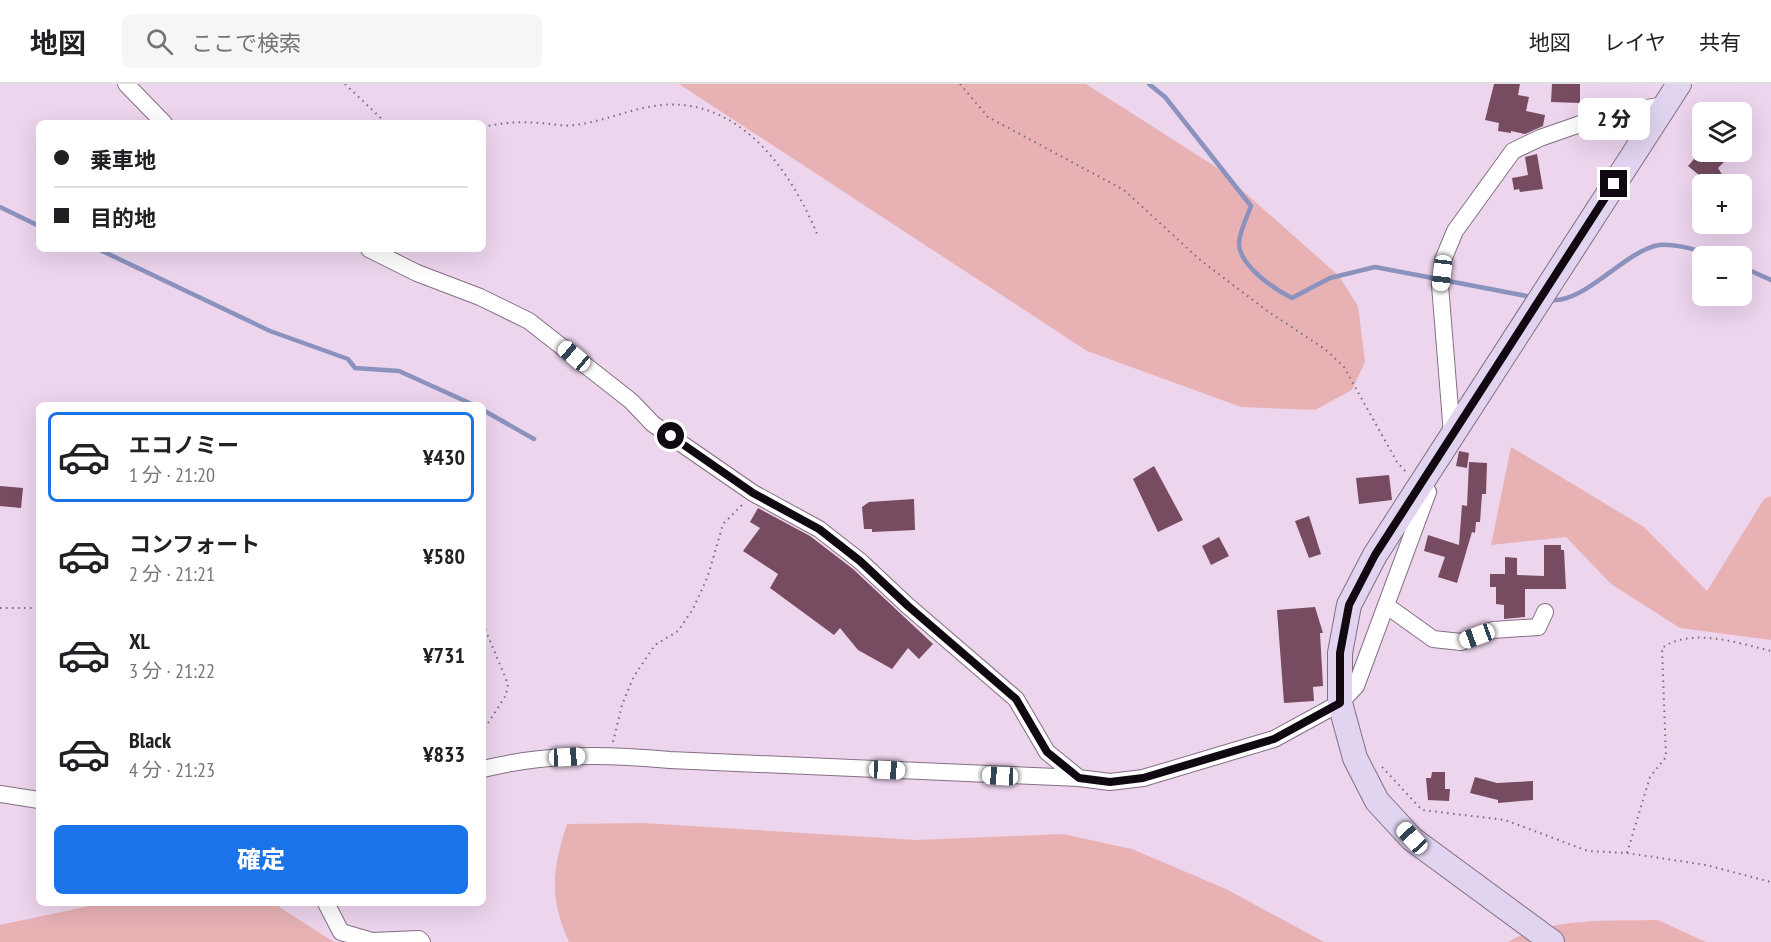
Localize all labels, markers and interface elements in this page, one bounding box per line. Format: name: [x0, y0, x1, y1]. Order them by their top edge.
search box: [122, 14, 542, 68]
text: 地図: [30, 24, 86, 61]
icon: search: [143, 25, 176, 58]
text: ここで検索: [191, 29, 301, 57]
text: 地図: [1529, 29, 1571, 56]
text: レイヤ: [1604, 29, 1666, 56]
text: 共有: [1699, 29, 1741, 56]
callout: 2 分: [1578, 97, 1650, 139]
map controls: [1692, 102, 1752, 306]
button: layers: [1692, 102, 1752, 162]
text: 2 分: [1597, 106, 1631, 132]
text: 乗車地: [90, 146, 156, 174]
route end: [1600, 170, 1627, 197]
button: +: [1692, 174, 1752, 234]
text: 目的地: [90, 204, 156, 232]
button: −: [1692, 246, 1752, 306]
car: [1431, 254, 1453, 292]
car: [554, 338, 594, 374]
route start: [657, 422, 684, 449]
icon: car: [57, 430, 111, 484]
text: エコノミー: [129, 431, 239, 459]
text: ¥430: [423, 443, 465, 471]
text: 1 分 · 21:20: [129, 462, 215, 488]
icon: car: [57, 529, 111, 583]
text: コンフォート: [129, 530, 260, 558]
text: ¥580: [423, 542, 465, 570]
text: 2 分 · 21:21: [129, 561, 215, 587]
car: [1457, 621, 1497, 651]
text: XL: [129, 627, 150, 655]
icon: car: [57, 628, 111, 682]
text: ¥731: [423, 641, 465, 669]
text: 3 分 · 21:22: [129, 658, 215, 684]
text: Black: [129, 726, 171, 754]
icon: car: [57, 727, 111, 781]
text: ¥833: [423, 740, 465, 768]
car: [549, 747, 585, 767]
text: 4 分 · 21:23: [129, 757, 215, 783]
car: [869, 760, 905, 780]
car: [982, 766, 1018, 786]
car: [1393, 819, 1431, 857]
button: 確定: [54, 825, 468, 894]

